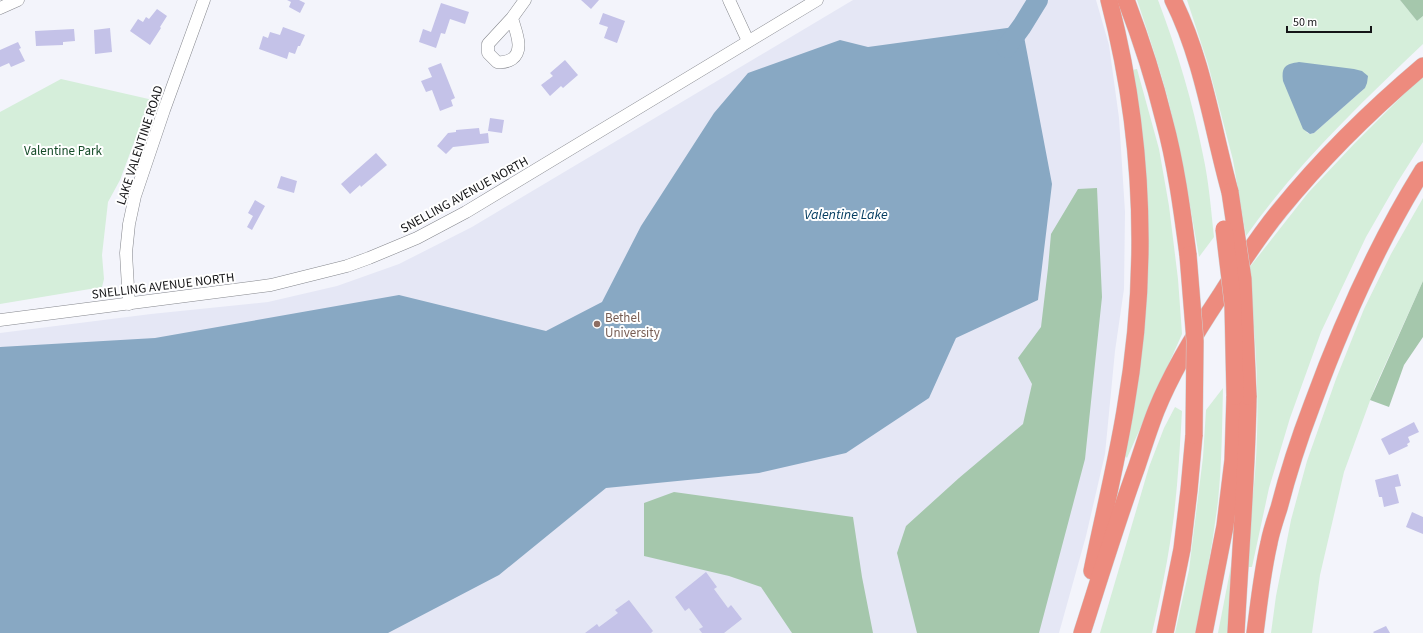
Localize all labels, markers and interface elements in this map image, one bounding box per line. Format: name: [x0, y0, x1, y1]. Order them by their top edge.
scale bar: [1287, 8, 1371, 34]
text: 50 m: [1293, 14, 1317, 31]
street label: LAKE VALENTINE ROAD: [112, 83, 168, 207]
park label: Valentine Park: [24, 142, 103, 160]
street label: SNELLING AVENUE NORTH: [397, 152, 532, 238]
water label: Valentine Lake: [804, 205, 888, 225]
street label: SNELLING AVENUE NORTH: [91, 268, 236, 304]
place label: Bethel University: [605, 309, 660, 342]
marker: Bethel University: [592, 319, 602, 329]

